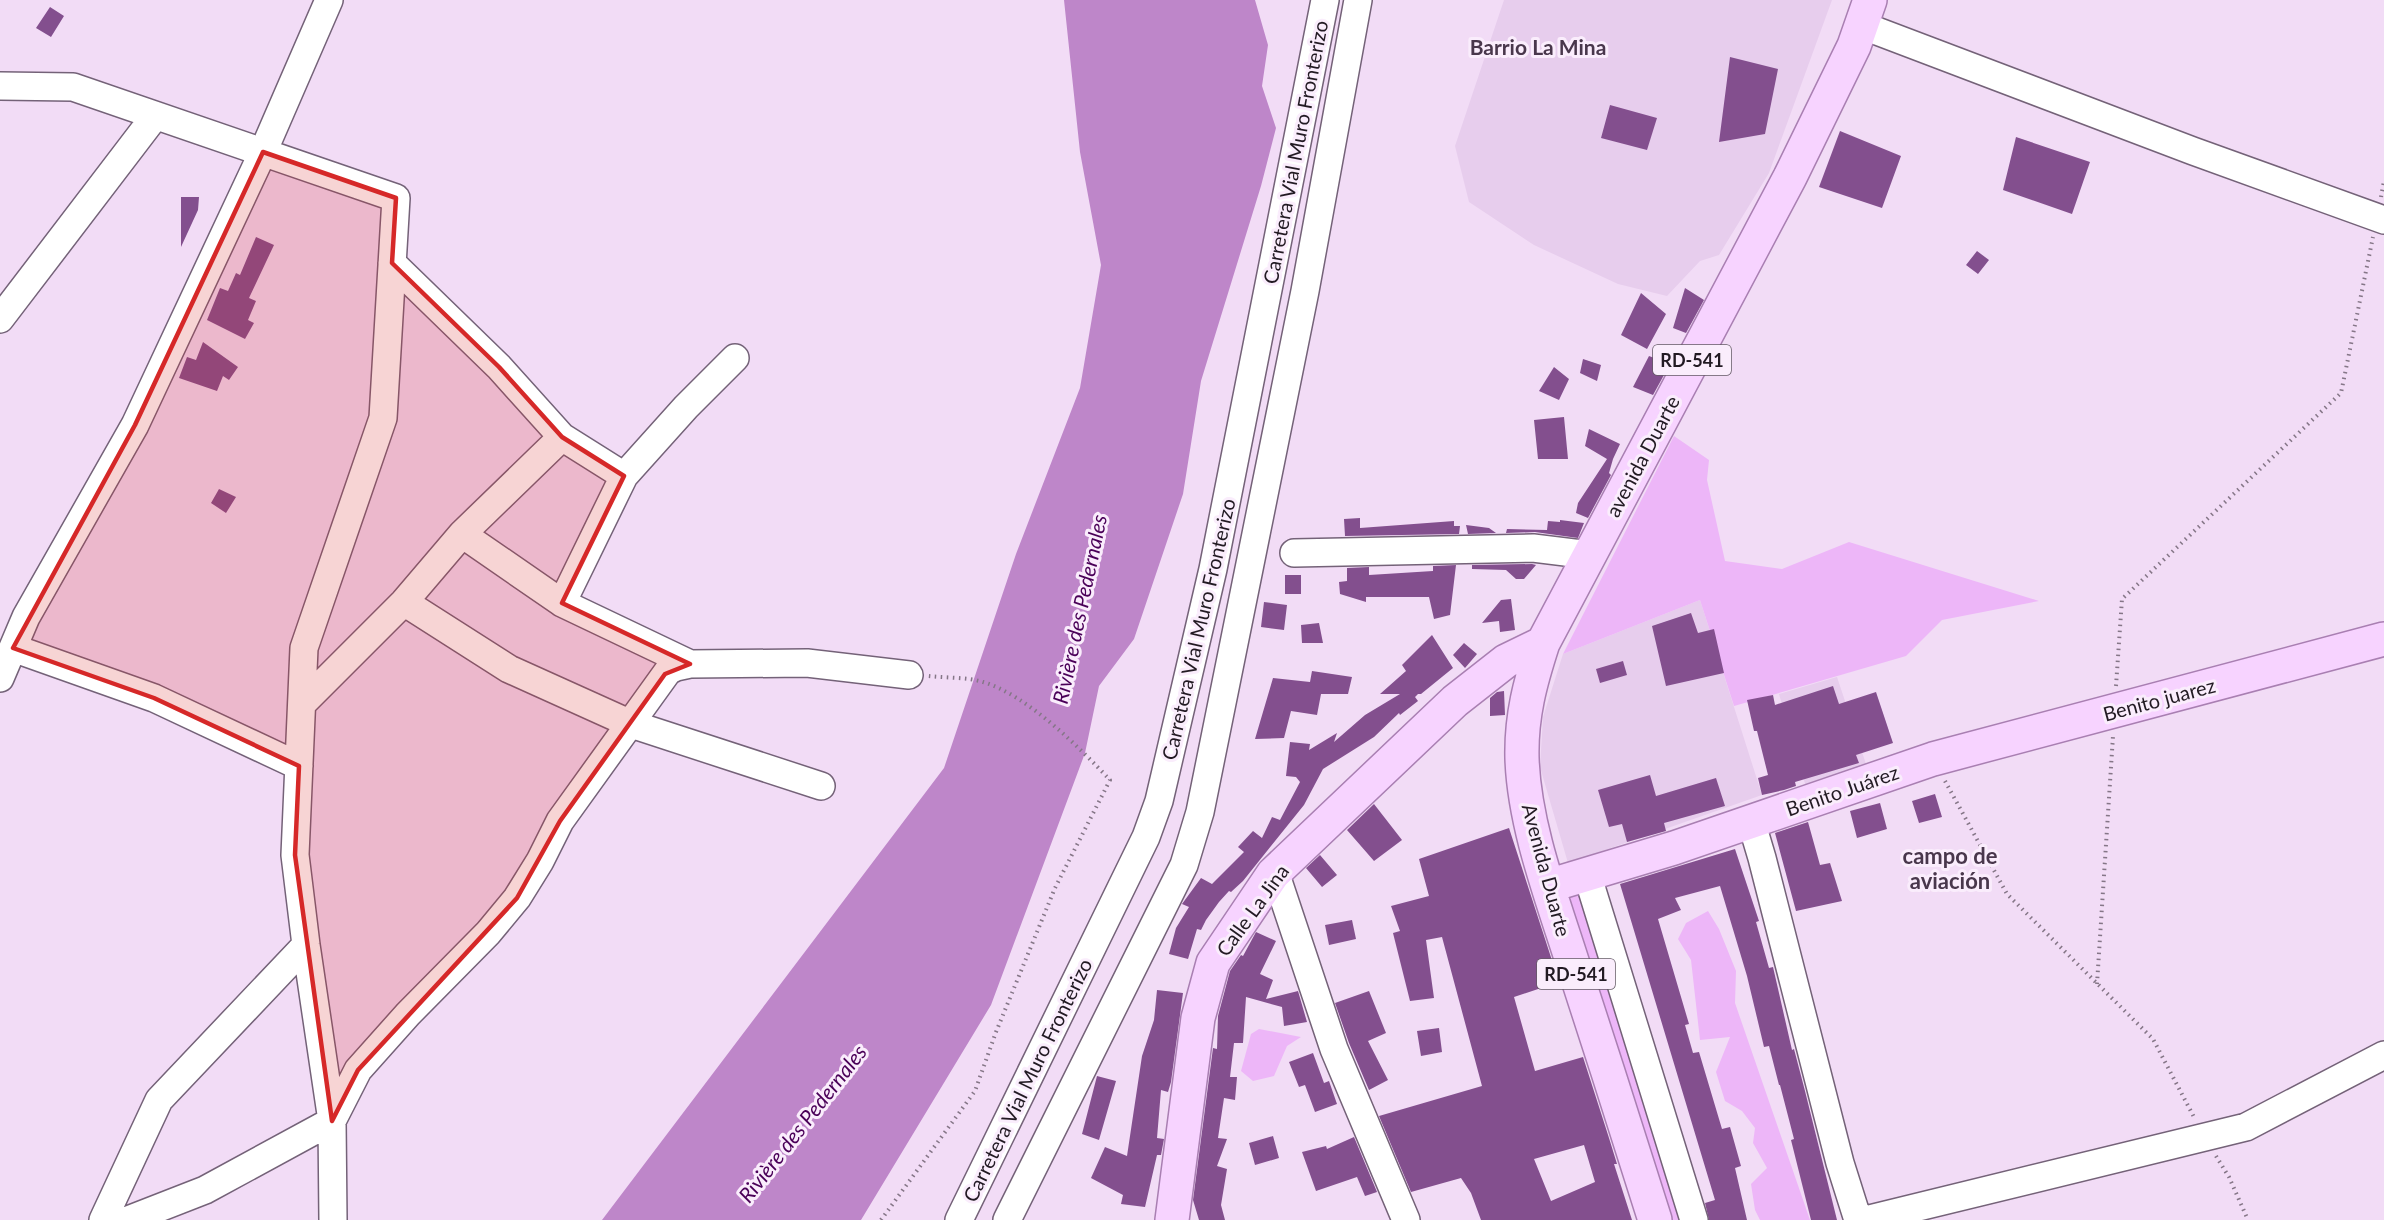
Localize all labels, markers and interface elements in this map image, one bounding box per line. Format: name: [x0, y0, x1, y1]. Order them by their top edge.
street label: Carretera Vial Muro Fronterizo: [1258, 18, 1332, 286]
district label: Barrio La Mina: [1470, 34, 1606, 59]
road number: RD-541: [1653, 345, 1731, 375]
street label: avenida Duarte: [1600, 391, 1684, 521]
street label: Carretera Vial Muro Fronterizo: [1156, 496, 1240, 762]
water label: Rivière des Pedernales: [1047, 512, 1111, 706]
street label: Benito juarez: [2100, 672, 2218, 726]
street label: Benito Juárez: [1782, 759, 1902, 821]
street label: Avenida Duarte: [1518, 801, 1576, 939]
district label: campo de aviación: [1903, 842, 1998, 894]
street label: Calle La Jina: [1211, 860, 1293, 960]
street label: Carretera Vial Muro Fronterizo: [958, 954, 1096, 1206]
road number: RD-541: [1537, 959, 1615, 989]
water label: Rivière des Pedernales: [733, 1039, 871, 1207]

